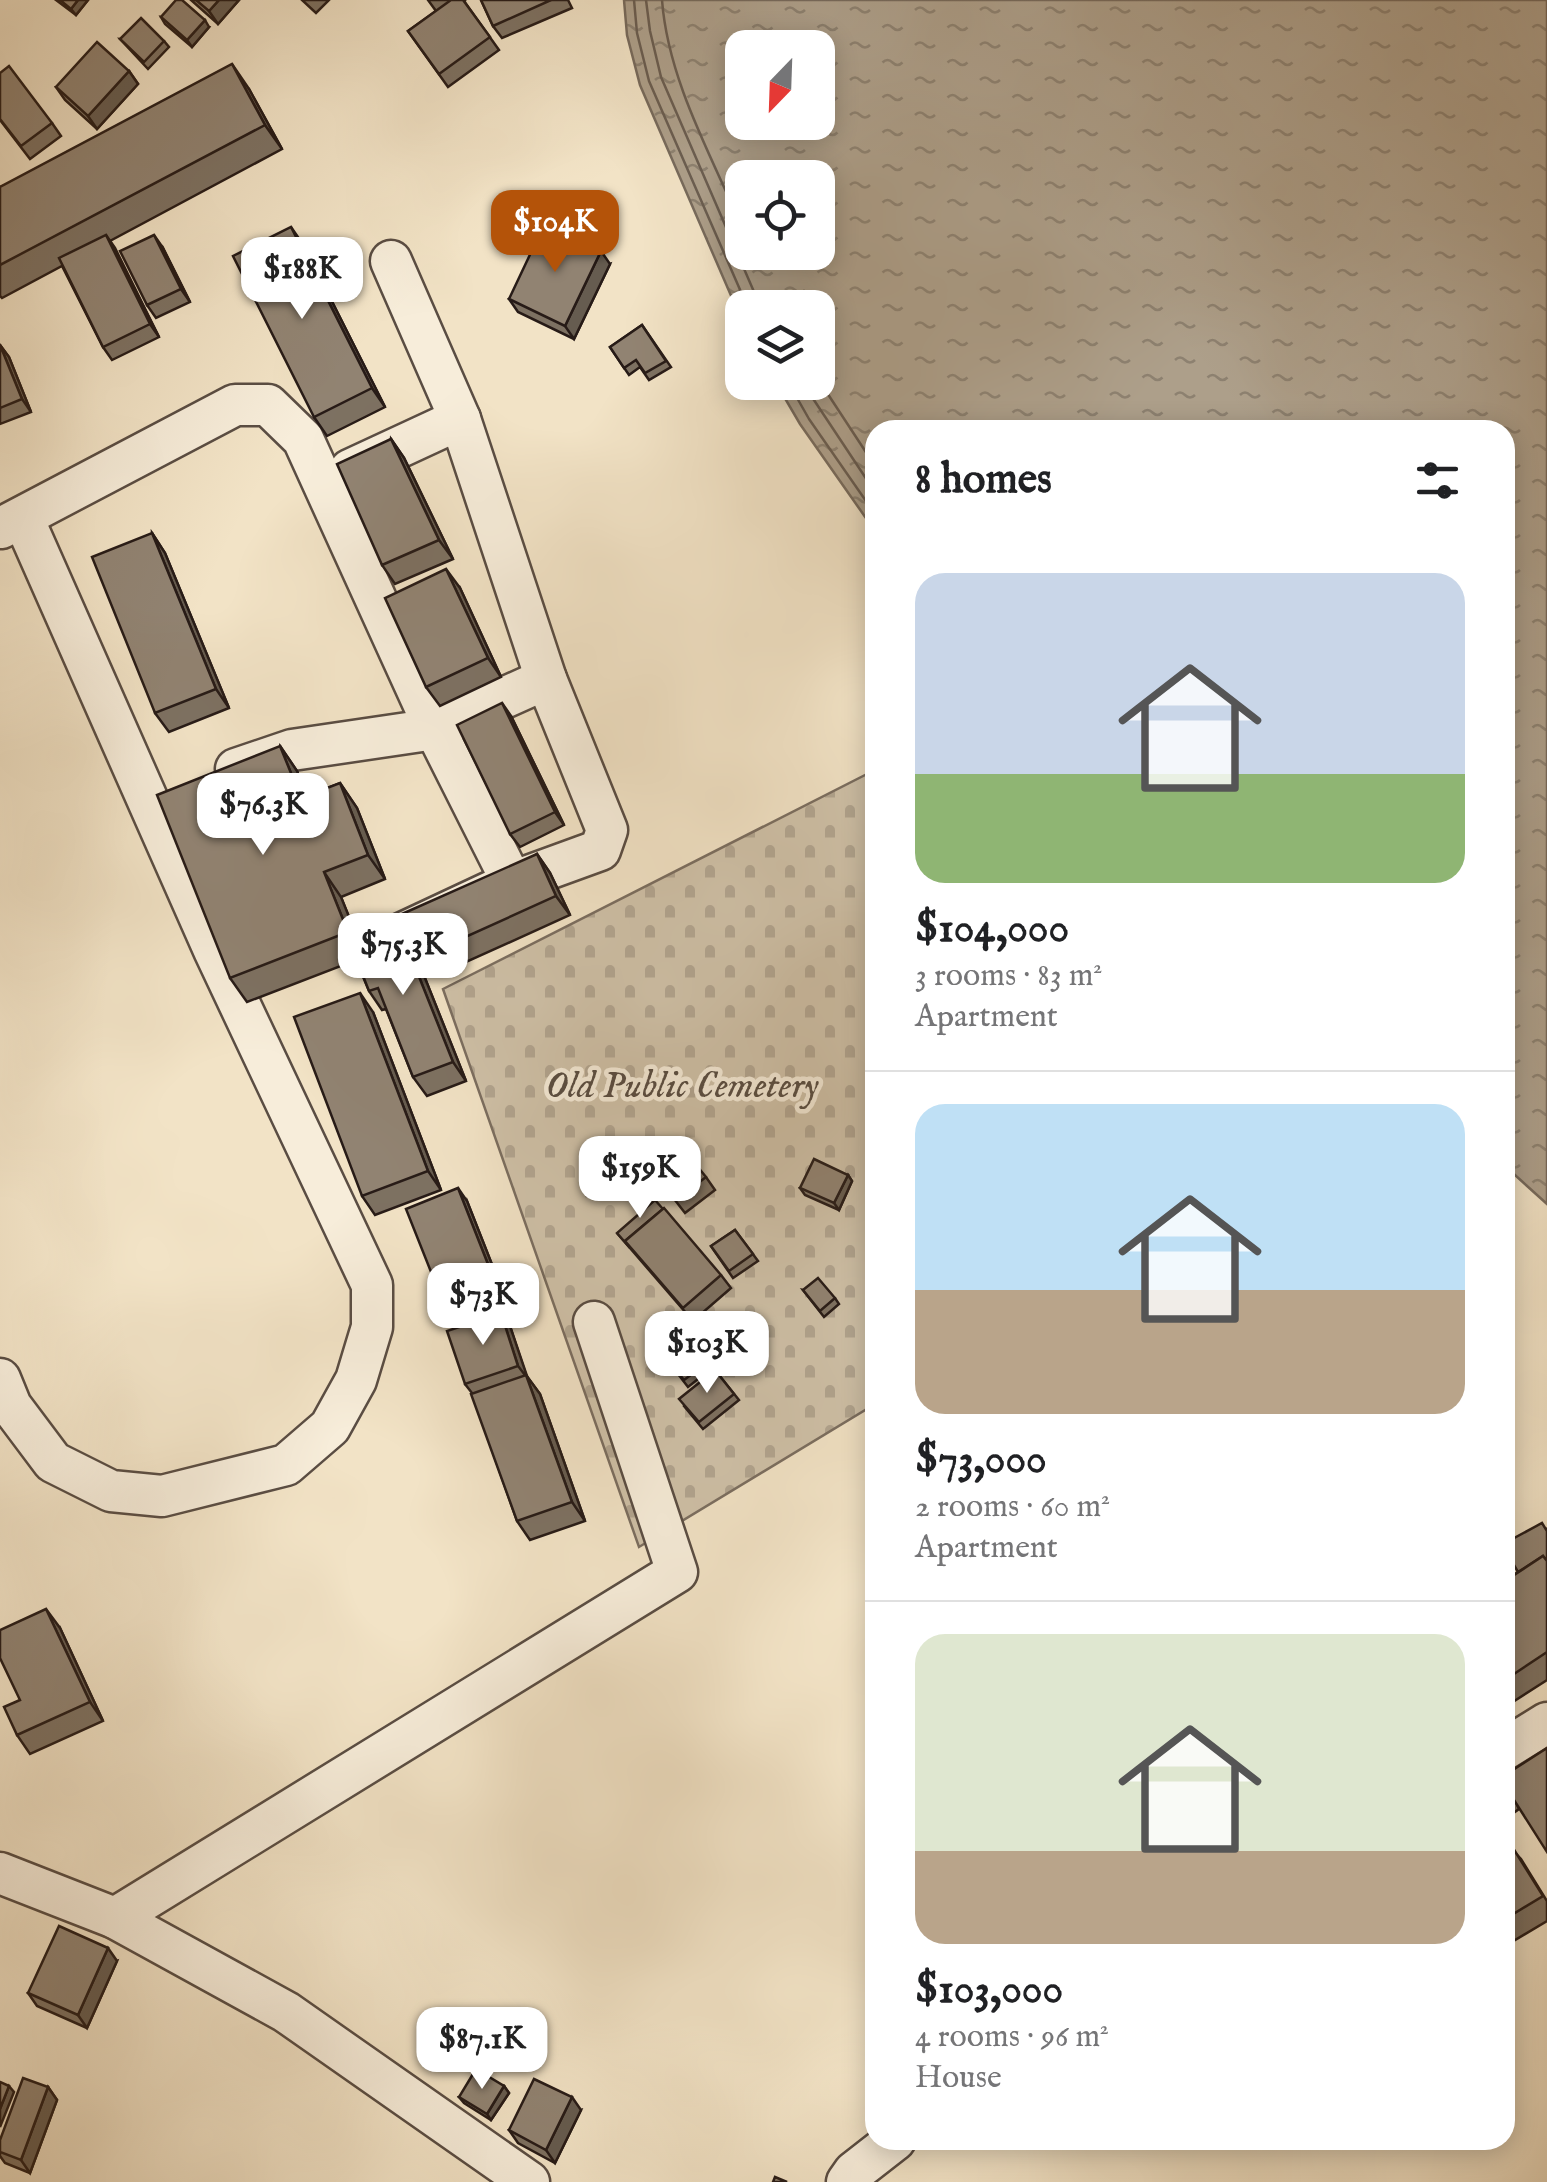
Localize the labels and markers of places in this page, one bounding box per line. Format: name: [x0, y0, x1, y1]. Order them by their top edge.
pin: $104K: [485, 190, 625, 275]
pin: $188K: [232, 237, 372, 322]
pin: $76.3K: [182, 773, 344, 858]
pin: $75.3K: [322, 913, 484, 998]
pin: $159K: [570, 1136, 710, 1221]
pin: $73K: [424, 1263, 542, 1348]
pin: $103K: [637, 1311, 777, 1396]
pin: $87.1K: [401, 2007, 563, 2092]

